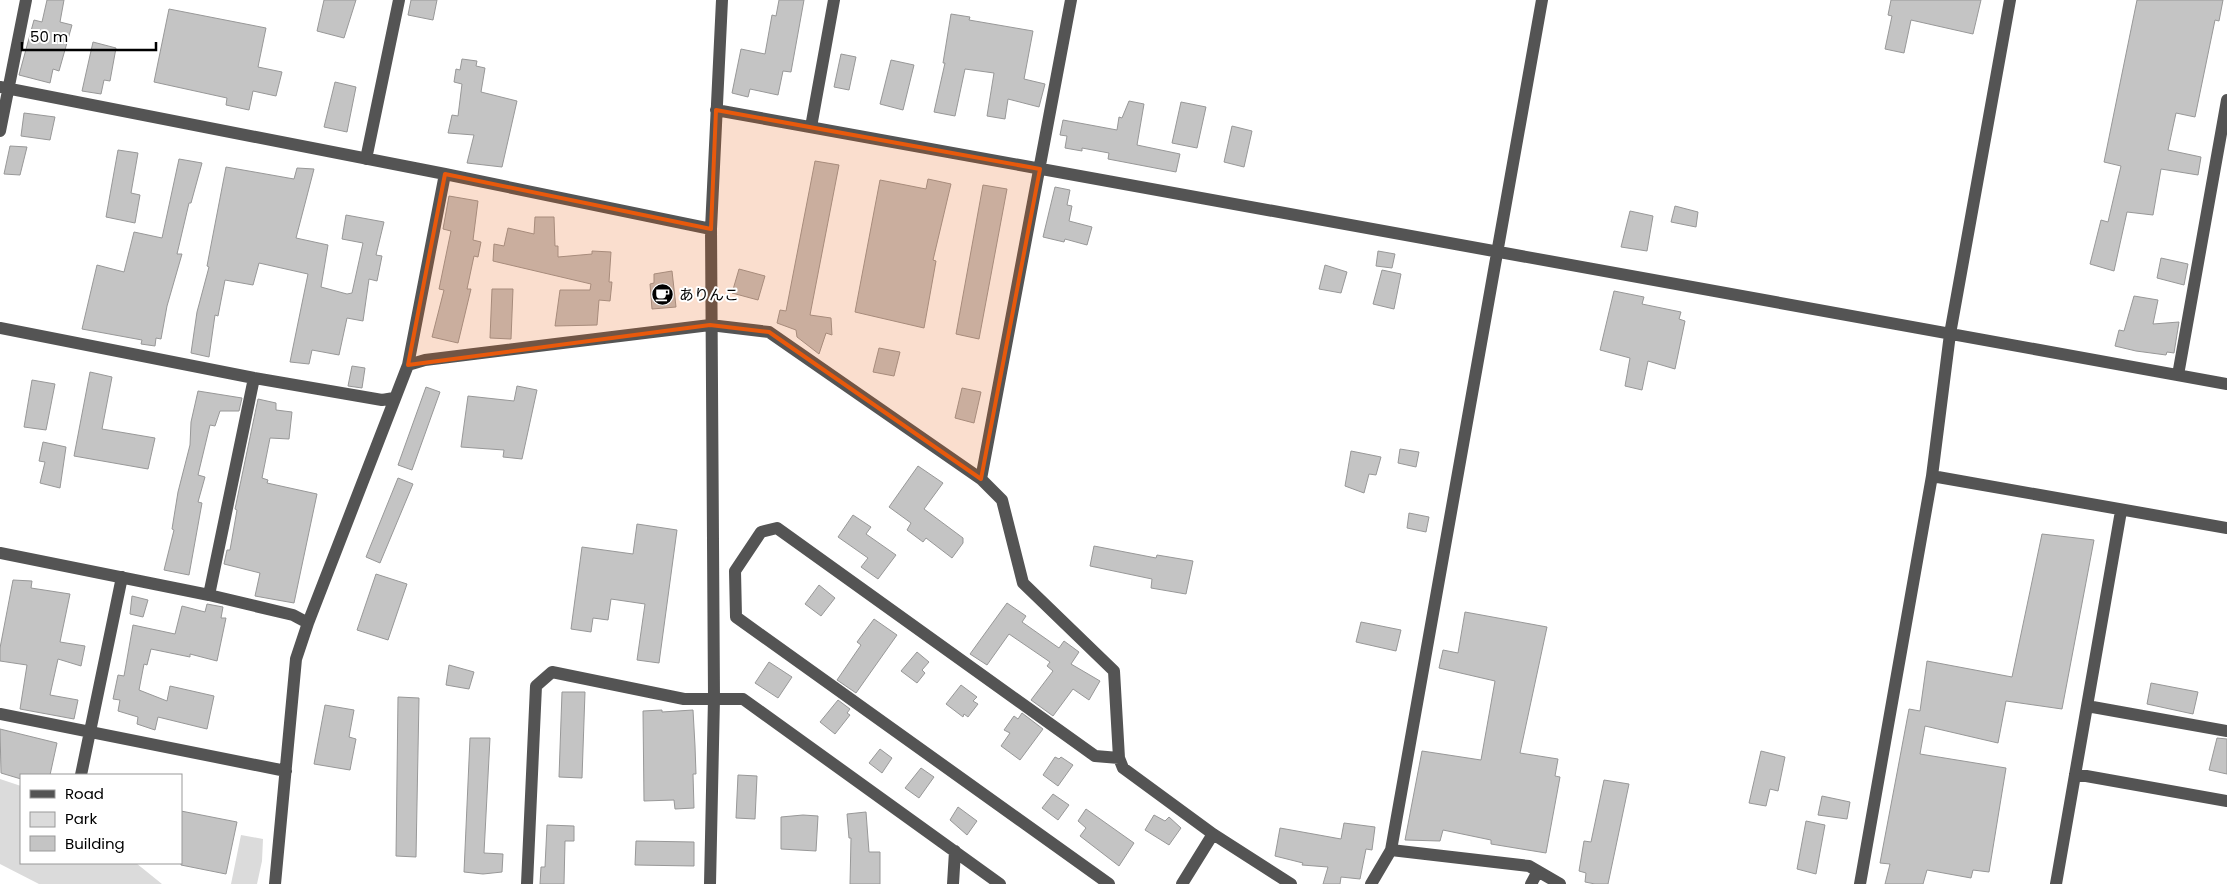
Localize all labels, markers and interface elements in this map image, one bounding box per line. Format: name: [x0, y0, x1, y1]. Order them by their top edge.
scale bar: [22, 20, 156, 52]
text: 50 m: [30, 26, 68, 47]
cafe icon: ありんこ: [651, 283, 675, 307]
place label: ありんこ: [679, 284, 739, 305]
legend: [20, 774, 182, 864]
text: Road: [65, 783, 104, 804]
text: Park: [65, 808, 97, 829]
text: Building: [65, 833, 125, 854]

